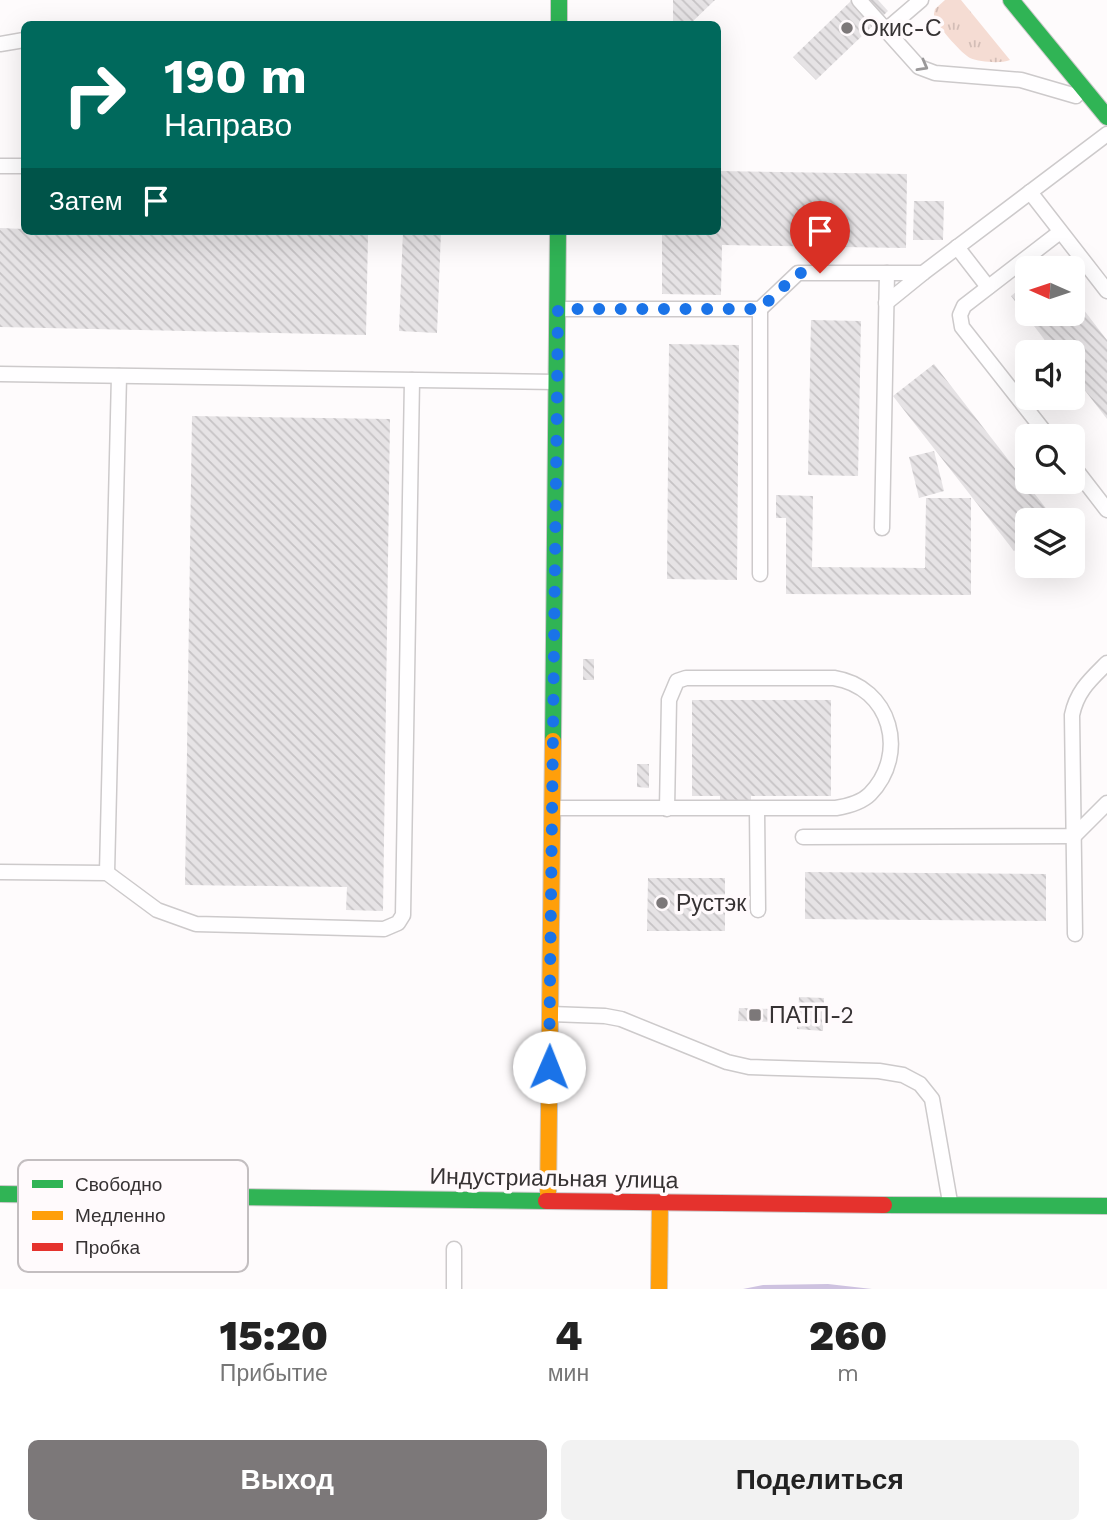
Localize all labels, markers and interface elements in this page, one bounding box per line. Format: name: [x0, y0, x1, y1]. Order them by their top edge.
place label: Окис-С: [861, 15, 942, 42]
marker: Окис-С: [839, 20, 855, 36]
text: 190 m: [164, 47, 307, 105]
icon: right: [49, 49, 140, 140]
one-way arrow: [915, 58, 928, 72]
text: Направо: [164, 106, 292, 144]
icon: arrive: [137, 182, 175, 220]
text: Затем: [49, 186, 123, 216]
pin: [790, 201, 850, 273]
icon: arrive: [801, 212, 839, 250]
north arrow: [1015, 256, 1085, 326]
map controls: [1015, 256, 1085, 578]
button: sound: [1015, 340, 1085, 410]
button: search: [1015, 424, 1085, 494]
button: layers: [1015, 508, 1085, 578]
place label: Рустэк: [676, 890, 747, 917]
marker: Рустэк: [654, 895, 670, 911]
place label: ПАТП-2: [769, 1002, 854, 1029]
marker: ПАТП-2: [747, 1007, 763, 1023]
position arrow: [512, 1030, 586, 1104]
legend: [18, 1160, 248, 1272]
street label: Индустриальная улица: [429, 1163, 679, 1194]
text: Свободно: [75, 1173, 162, 1196]
text: Медленно: [75, 1204, 165, 1227]
text: Пробка: [75, 1236, 140, 1259]
text: 15:20: [220, 1311, 328, 1360]
text: 4: [555, 1311, 582, 1360]
text: 260: [809, 1311, 887, 1360]
text: Прибытие: [220, 1360, 328, 1387]
text: мин: [548, 1360, 589, 1387]
text: m: [837, 1360, 859, 1387]
button: Выход: [28, 1440, 547, 1520]
button: Поделиться: [561, 1440, 1079, 1520]

